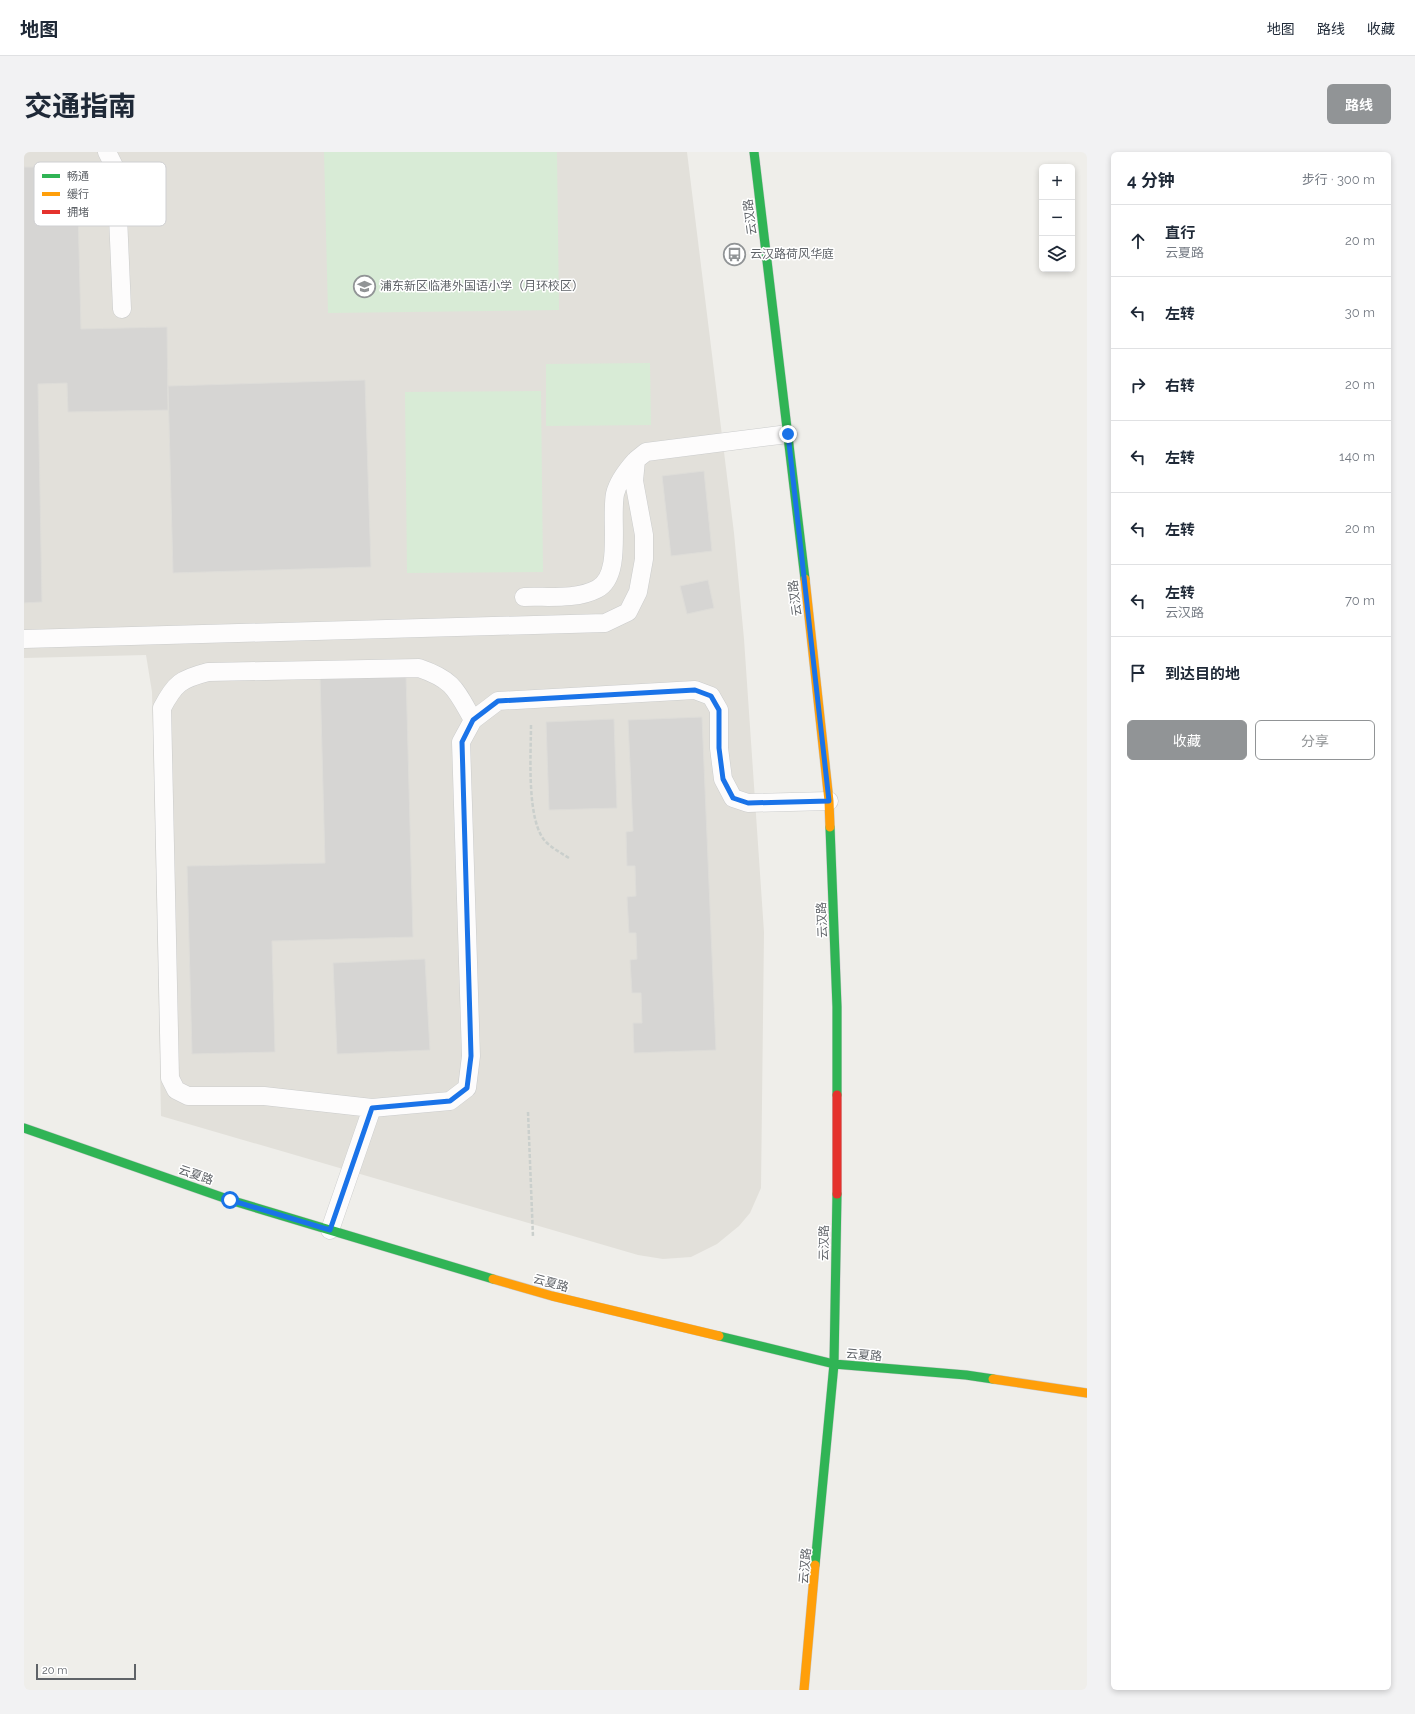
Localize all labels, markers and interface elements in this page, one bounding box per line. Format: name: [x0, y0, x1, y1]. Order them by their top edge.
text: 地图: [20, 18, 58, 40]
text: 地图: [1267, 21, 1295, 37]
text: 路线: [1317, 21, 1345, 37]
text: 收藏: [1367, 21, 1395, 37]
button: 路线: [1327, 84, 1391, 124]
text: 交通指南: [24, 90, 136, 123]
legend: [34, 162, 166, 226]
map controls: [1039, 164, 1075, 272]
button: +: [1039, 164, 1075, 200]
text: 畅通: [67, 170, 89, 183]
text: 4 分钟: [1127, 170, 1175, 190]
text: 步行 · 300 m: [1302, 172, 1375, 187]
text: 缓行: [67, 188, 89, 201]
street label: 云汉路: [741, 198, 759, 236]
button: −: [1039, 200, 1075, 236]
text: 拥堵: [67, 206, 89, 219]
text: 直行: [1165, 224, 1195, 242]
icon: ahead: [1127, 230, 1149, 252]
text: 20 m: [1345, 233, 1375, 248]
button: layers: [1039, 236, 1075, 272]
bus stop icon: 云汉路荷风华庭: [721, 241, 747, 267]
text: 云夏路: [1165, 245, 1204, 260]
place label: 云汉路荷风华庭: [750, 247, 834, 261]
school or university icon: 浦东新区临港外国语小学（月环校区）: [351, 273, 377, 299]
place label: 浦东新区临港外国语小学（月环校区）: [380, 279, 584, 293]
icon: left: [1127, 302, 1149, 324]
text: 左转: [1165, 305, 1195, 323]
text: 30 m: [1345, 305, 1375, 320]
icon: right: [1127, 374, 1149, 396]
text: 右转: [1165, 377, 1195, 395]
text: 20 m: [1345, 377, 1375, 392]
route end: [779, 425, 797, 443]
icon: left: [1127, 446, 1149, 468]
text: 左转: [1165, 449, 1195, 467]
text: 140 m: [1339, 449, 1375, 464]
icon: left: [1127, 518, 1149, 540]
text: 左转: [1165, 521, 1195, 539]
text: 20 m: [1345, 521, 1375, 536]
street label: 云汉路: [786, 579, 804, 617]
text: 左转: [1165, 584, 1195, 602]
icon: left: [1127, 590, 1149, 612]
text: 70 m: [1345, 593, 1375, 608]
text: 云汉路: [1165, 605, 1204, 620]
icon: arrive: [1127, 662, 1149, 684]
text: 到达目的地: [1165, 665, 1240, 683]
button: 收藏: [1127, 720, 1247, 760]
button: 分享: [1255, 720, 1375, 760]
street label: 云汉路: [814, 902, 830, 938]
street label: 云夏路: [177, 1163, 215, 1187]
route start: [221, 1191, 239, 1209]
street label: 云汉路: [817, 1225, 831, 1261]
street label: 云夏路: [532, 1272, 570, 1294]
street label: 云夏路: [845, 1346, 883, 1364]
street label: 云汉路: [796, 1547, 814, 1585]
scale bar: [36, 1662, 136, 1681]
text: 20 m: [42, 1664, 67, 1677]

